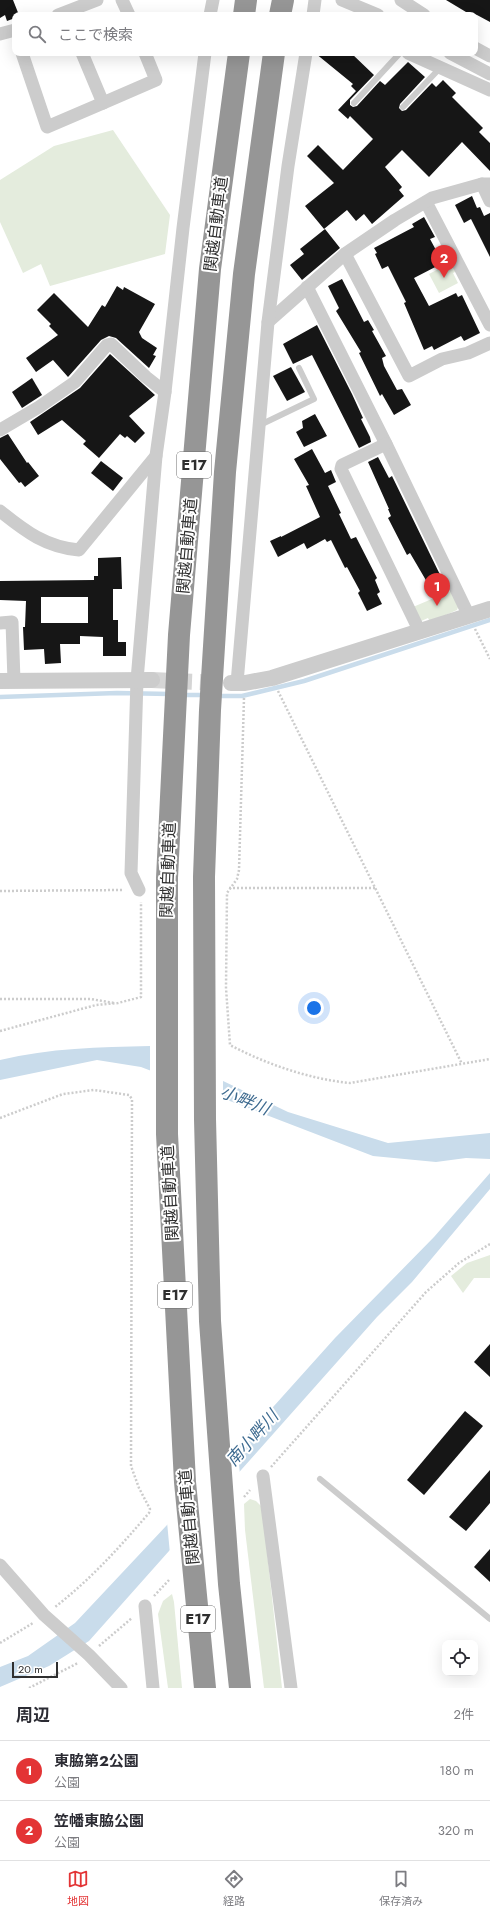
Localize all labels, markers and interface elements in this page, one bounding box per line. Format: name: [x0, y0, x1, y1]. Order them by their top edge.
search box: [12, 12, 478, 56]
icon: search: [26, 23, 48, 45]
text: ここで検索: [58, 24, 133, 46]
street label: 関越自動車道: [199, 175, 233, 273]
pin: 2: [431, 245, 457, 278]
road number: E17: [177, 452, 211, 478]
street label: 関越自動車道: [171, 497, 203, 595]
pin: 1: [424, 573, 450, 606]
street label: 関越自動車道: [155, 822, 181, 918]
your location: [304, 998, 324, 1018]
water label: 小畔川: [217, 1079, 275, 1121]
street label: 関越自動車道: [156, 1144, 184, 1242]
road number: E17: [158, 1282, 192, 1308]
water label: 南小畔川: [220, 1403, 285, 1471]
street label: 関越自動車道: [173, 1468, 205, 1566]
road number: E17: [181, 1606, 215, 1632]
map controls: [442, 1640, 478, 1676]
button: locate: [442, 1640, 478, 1676]
scale bar: [12, 1660, 58, 1679]
text: 20 m: [18, 1661, 43, 1677]
text: 周辺: [16, 1703, 50, 1727]
text: 2件: [454, 1705, 474, 1724]
text: 東脇第2公園: [54, 1750, 139, 1772]
text: 1: [26, 1761, 32, 1780]
text: 180 m: [439, 1761, 474, 1780]
text: 公園: [54, 1773, 80, 1792]
text: 笠幡東脇公園: [54, 1810, 144, 1832]
text: 2: [25, 1821, 33, 1840]
text: 320 m: [438, 1821, 474, 1840]
text: 公園: [54, 1833, 80, 1852]
tab: 地図: [67, 1868, 89, 1909]
tab: 経路: [223, 1868, 245, 1909]
tab: 保存済み: [379, 1868, 423, 1909]

